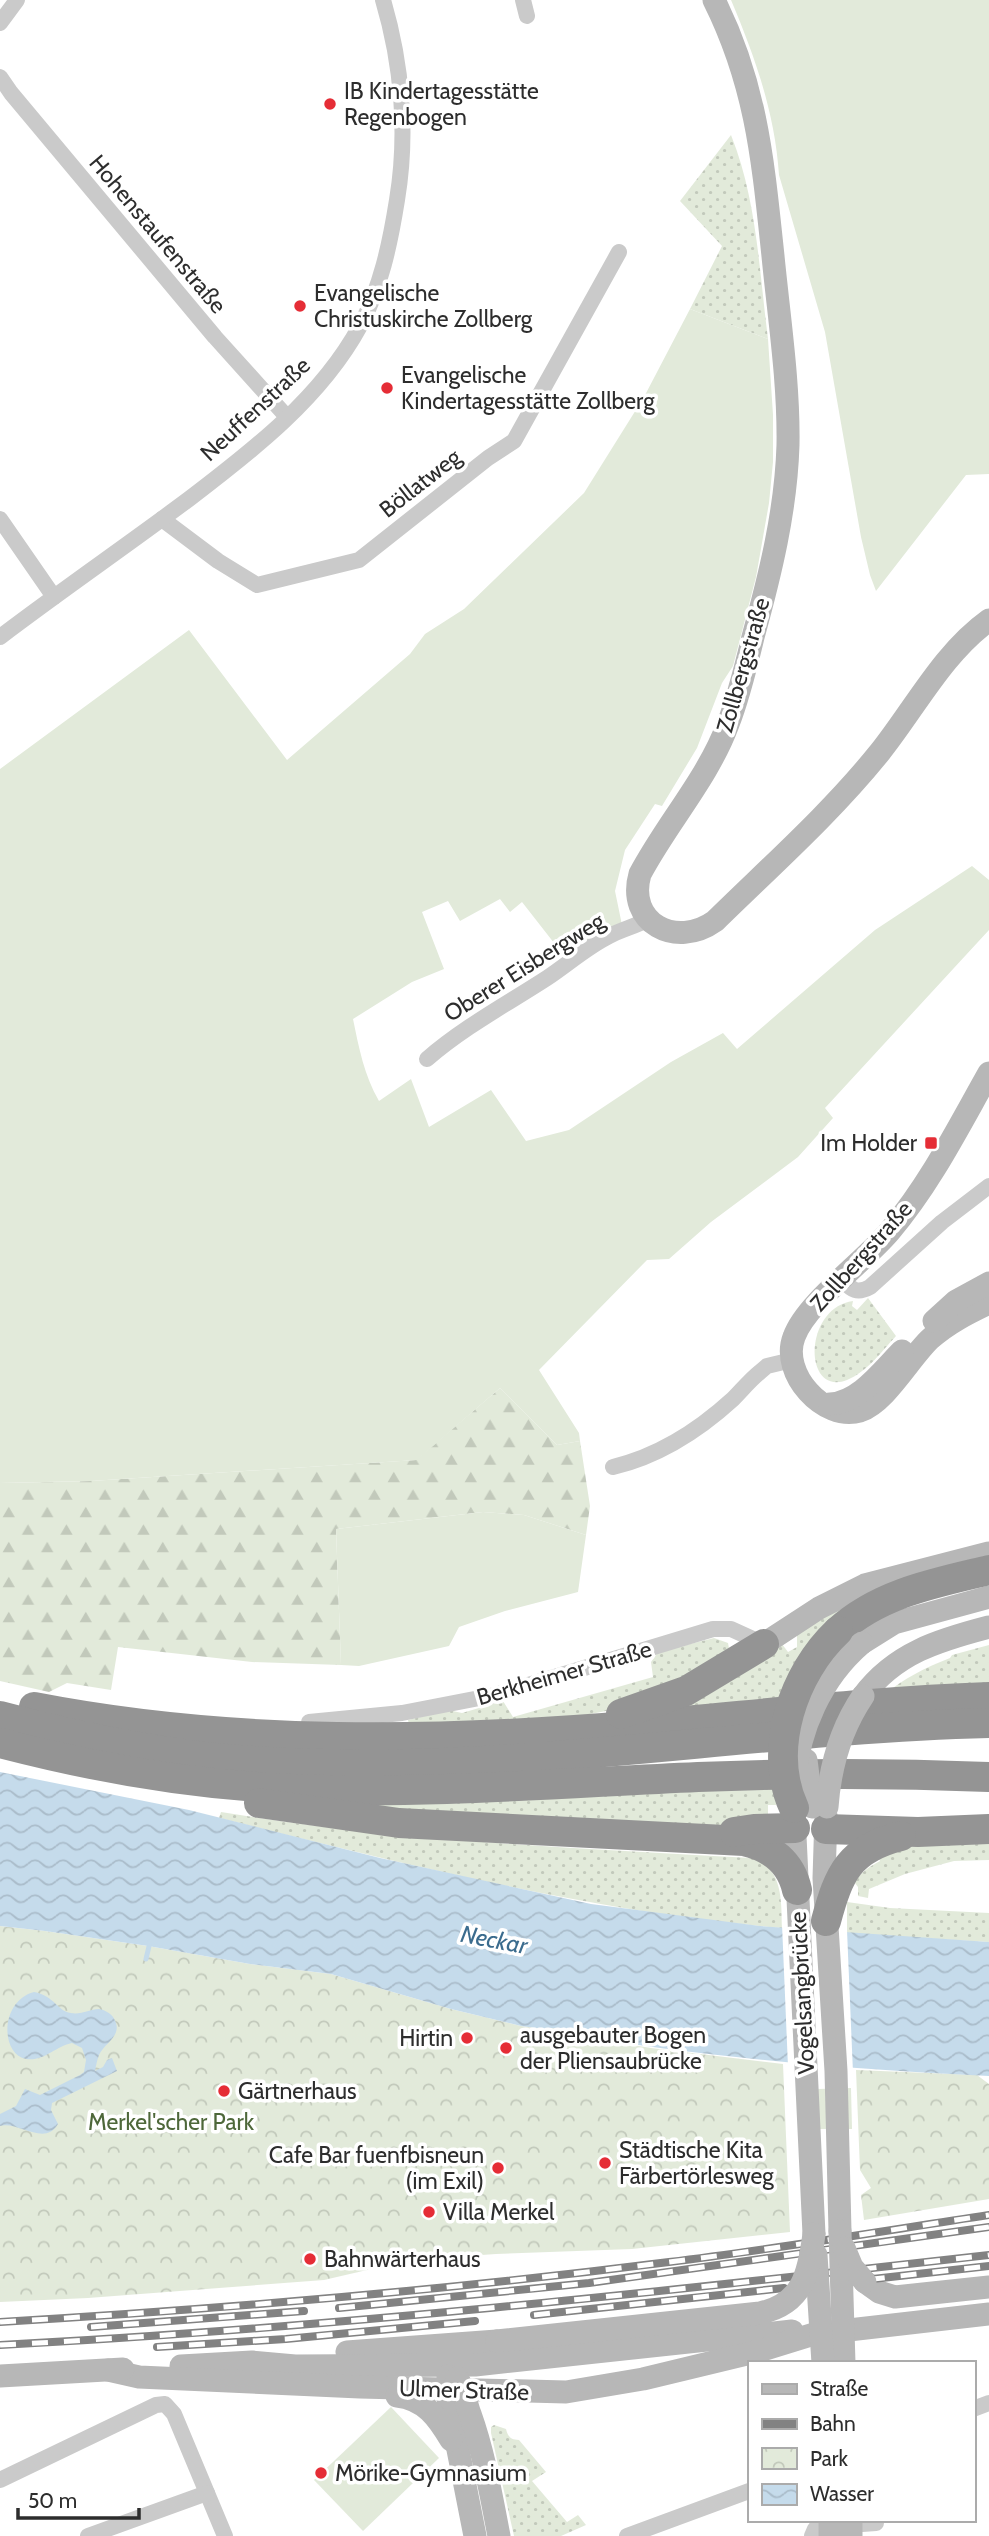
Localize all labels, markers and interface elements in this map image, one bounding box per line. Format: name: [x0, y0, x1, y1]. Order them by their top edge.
place label: IB Kindertagesstätte Regenbogen: [344, 77, 539, 131]
marker: IB Kindertagesstätte Regenbogen: [322, 96, 338, 112]
street label: Hohenstaufenstraße: [84, 149, 233, 319]
place label: Evangelische Christuskirche Zollberg: [314, 279, 533, 333]
marker: Evangelische Christuskirche Zollberg: [292, 298, 308, 314]
street label: Neuffenstraße: [194, 351, 316, 467]
place label: Evangelische Kindertagesstätte Zollberg: [401, 361, 655, 415]
marker: Evangelische Kindertagesstätte Zollberg: [379, 380, 395, 396]
street label: Böllatweg: [374, 442, 467, 523]
street label: Zollbergstraße: [710, 594, 776, 736]
street label: Oberer Eisbergweg: [439, 906, 610, 1028]
place label: Im Holder: [820, 1129, 918, 1157]
marker: Im Holder: [923, 1135, 939, 1151]
street label: Zollbergstraße: [804, 1195, 918, 1317]
street label: Berkheimer Straße: [473, 1635, 655, 1711]
street label: Vogelsangbrücke: [784, 1911, 820, 2075]
water label: Neckar: [458, 1919, 531, 1960]
place label: ausgebauter Bogen der Pliensaubrücke: [520, 2021, 706, 2075]
place label: Hirtin: [399, 2024, 453, 2052]
marker: Hirtin: [459, 2030, 475, 2046]
marker: ausgebauter Bogen der Pliensaubrücke: [498, 2040, 514, 2056]
place label: Gärtnerhaus: [238, 2077, 357, 2105]
marker: Gärtnerhaus: [216, 2083, 232, 2099]
park label: Merkel'scher Park: [88, 2108, 255, 2136]
place label: Städtische Kita Färbertörlesweg: [619, 2136, 774, 2190]
place label: Cafe Bar fuenfbisneun (im Exil): [269, 2141, 484, 2195]
marker: Städtische Kita Färbertörlesweg: [597, 2155, 613, 2171]
marker: Cafe Bar fuenfbisneun (im Exil): [490, 2160, 506, 2176]
place label: Villa Merkel: [443, 2198, 555, 2226]
marker: Villa Merkel: [421, 2204, 437, 2220]
place label: Bahnwärterhaus: [324, 2245, 481, 2273]
marker: Bahnwärterhaus: [302, 2251, 318, 2267]
legend: [748, 2361, 975, 2522]
street label: Ulmer Straße: [398, 2374, 530, 2406]
text: Straße: [810, 2376, 869, 2401]
text: Bahn: [810, 2411, 856, 2436]
text: Park: [810, 2446, 848, 2471]
place label: Mörike-Gymnasium: [335, 2459, 527, 2487]
marker: Mörike-Gymnasium: [313, 2465, 329, 2481]
scale bar: [18, 2476, 138, 2520]
text: Wasser: [810, 2481, 874, 2506]
text: 50 m: [28, 2488, 77, 2513]

